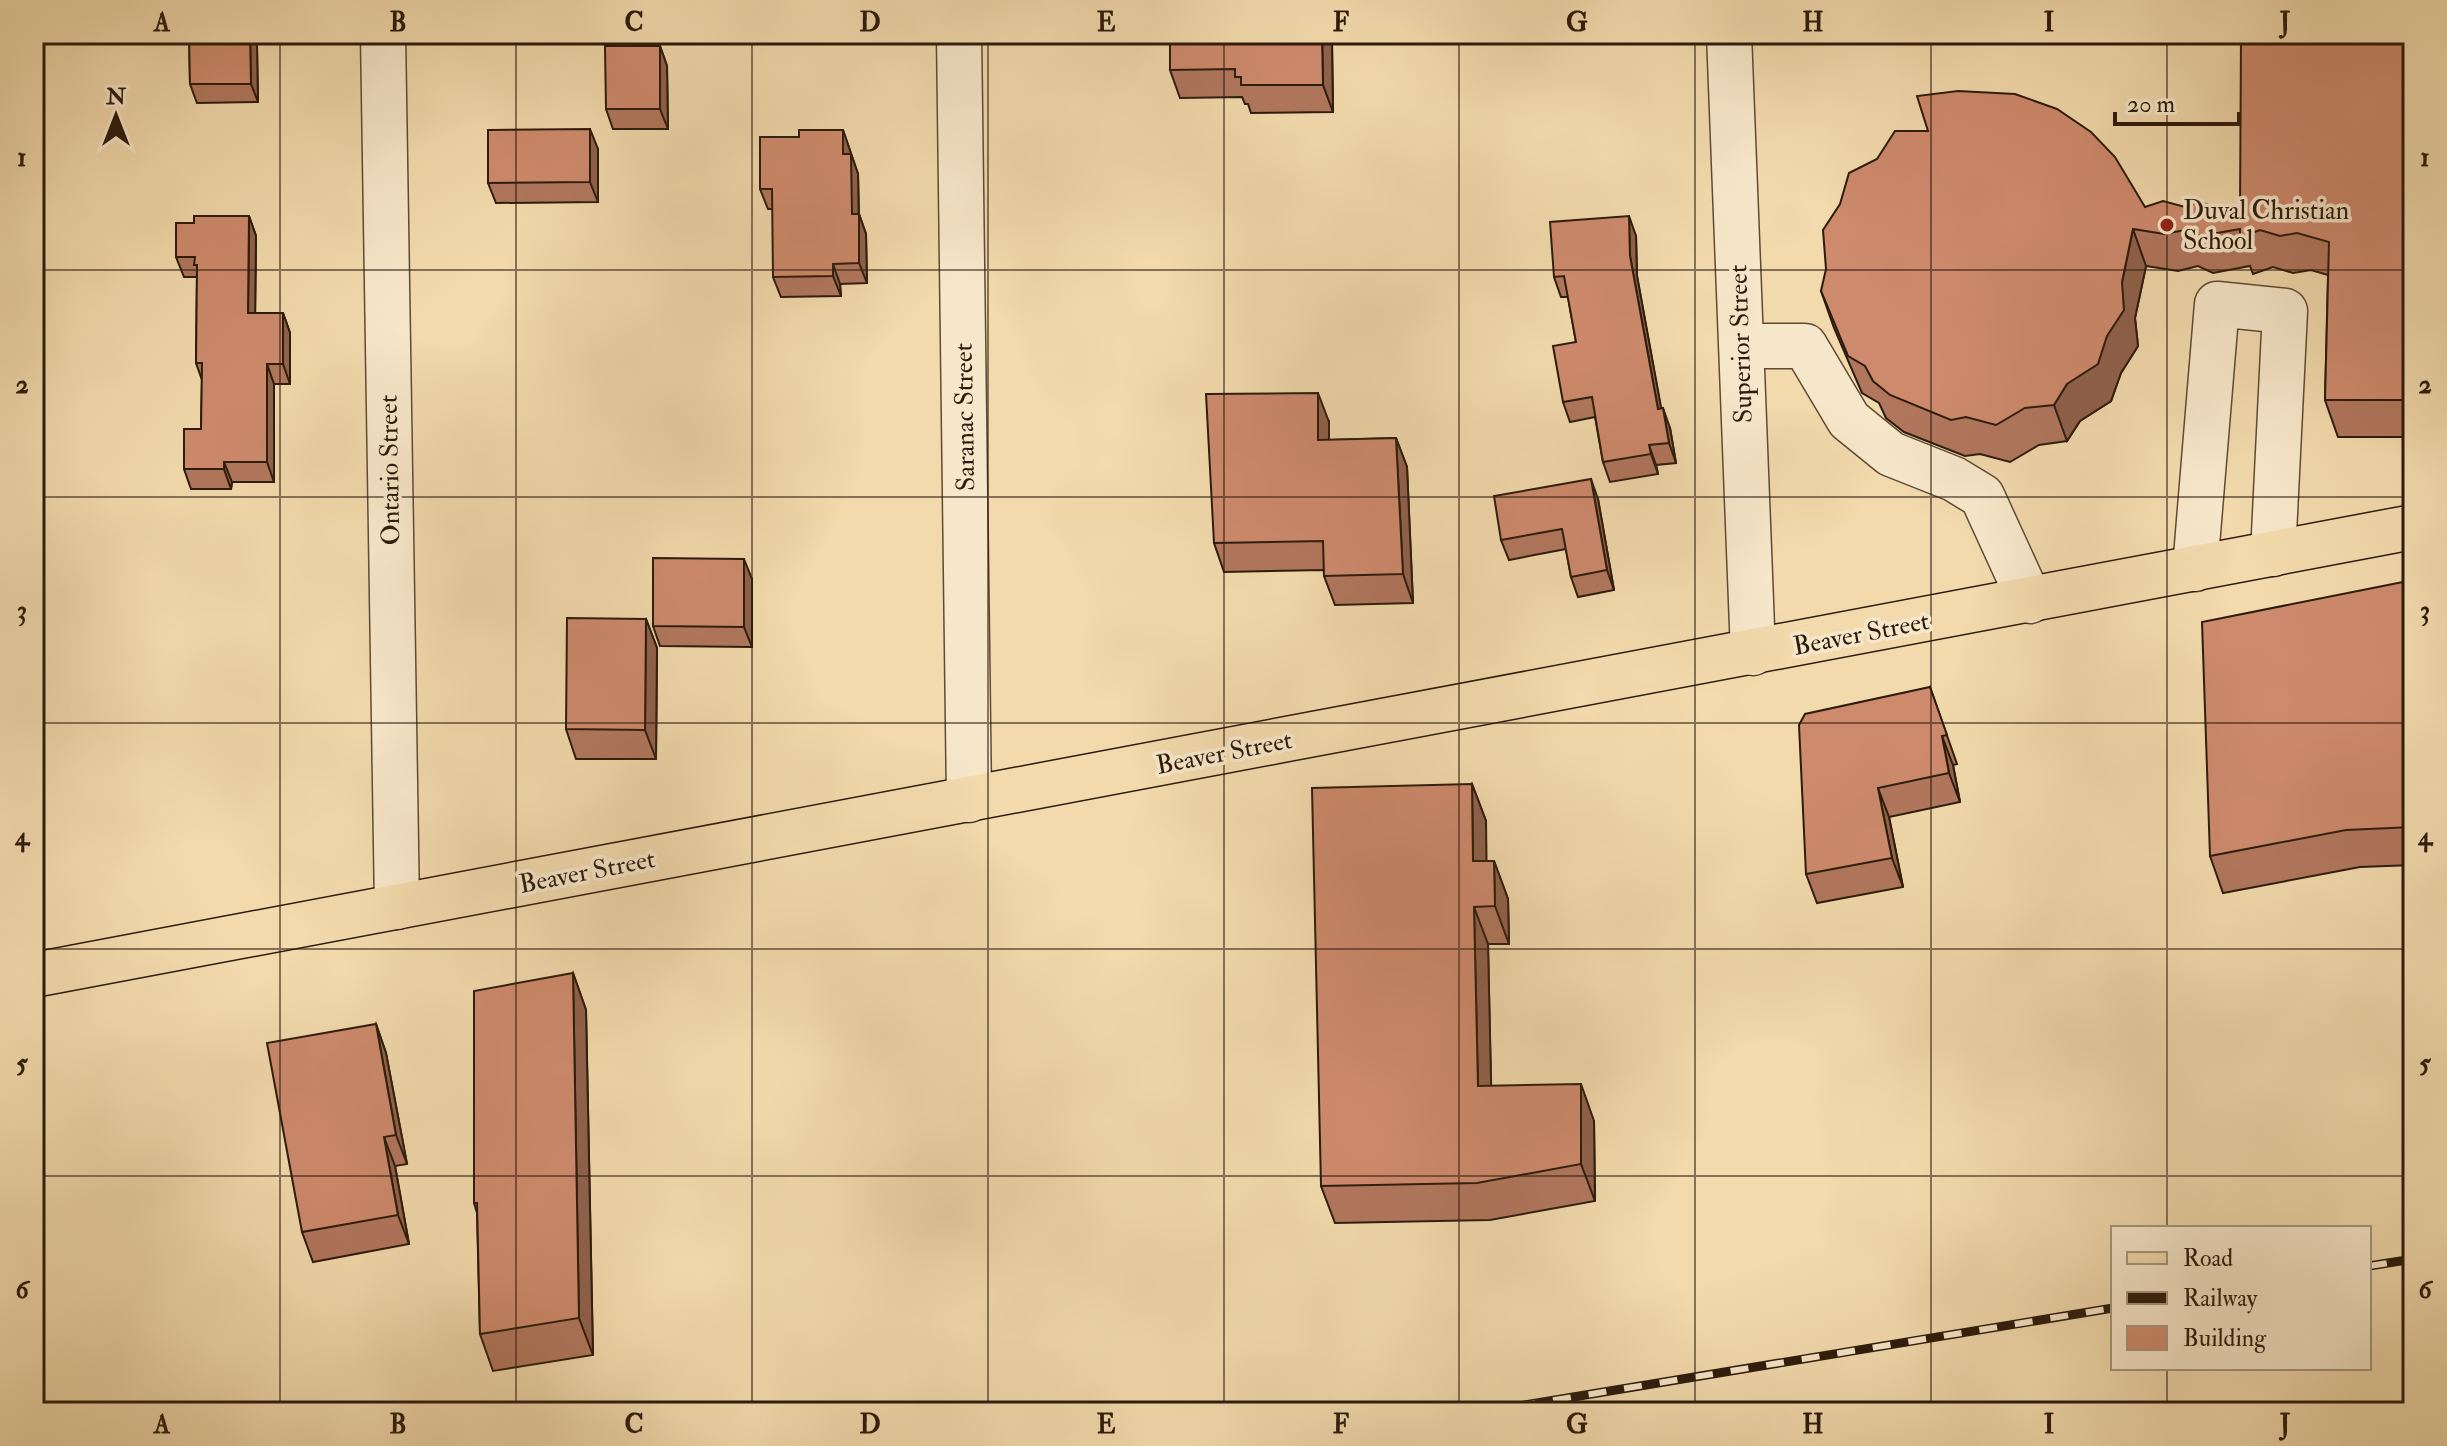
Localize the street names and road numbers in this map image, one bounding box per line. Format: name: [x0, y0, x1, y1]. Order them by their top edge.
street label: Superior Street: [1722, 264, 1761, 424]
street label: Saranac Street: [948, 343, 982, 491]
street label: Ontario Street: [373, 394, 407, 546]
street label: Beaver Street: [1790, 605, 1932, 663]
street label: Beaver Street: [1153, 724, 1295, 782]
street label: Beaver Street: [516, 843, 658, 901]

